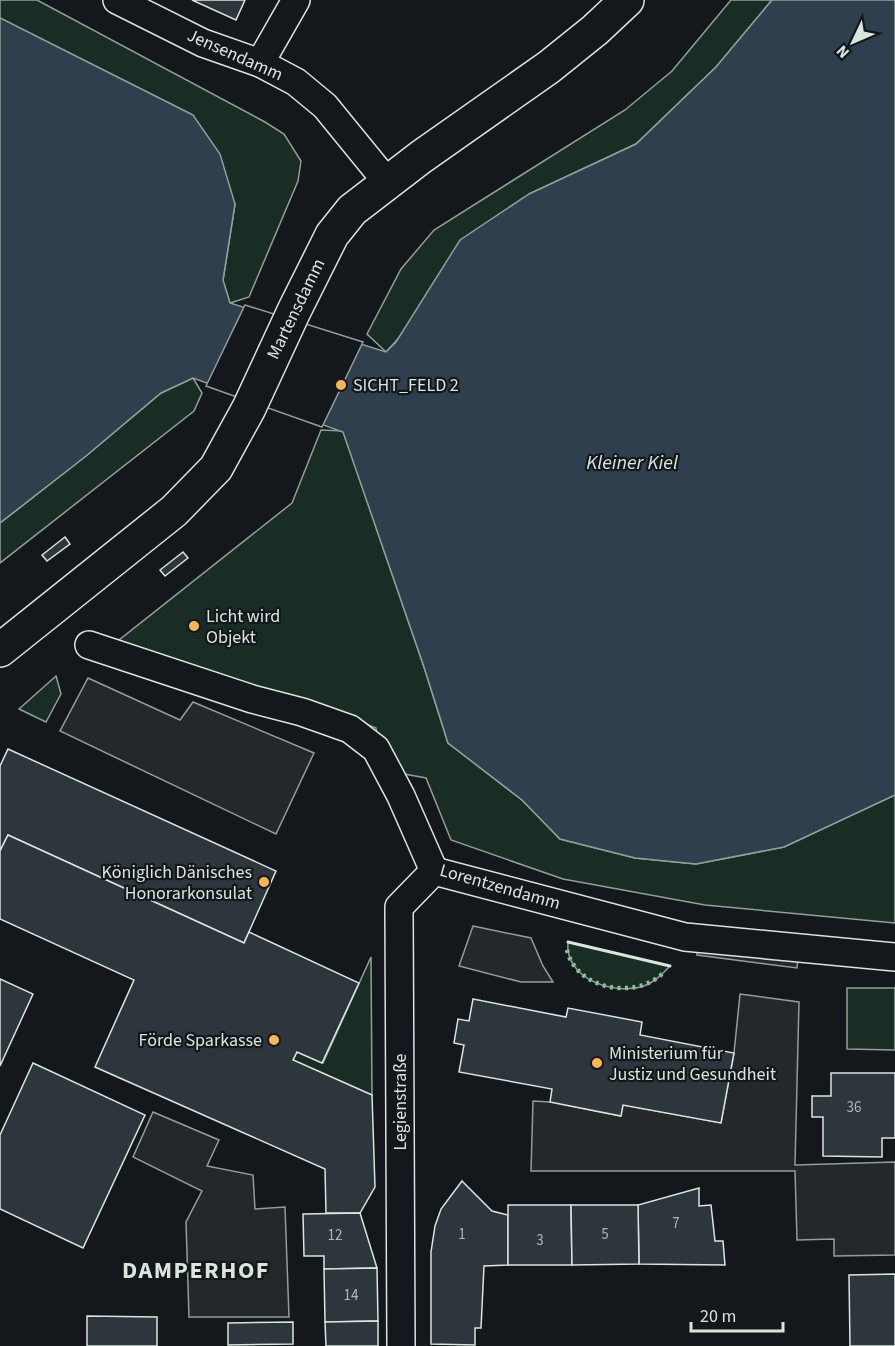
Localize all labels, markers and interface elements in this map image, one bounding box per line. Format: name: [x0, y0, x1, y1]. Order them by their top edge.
north arrow: [823, 12, 883, 72]
street label: Jensendamm: [183, 23, 287, 87]
text: N: [831, 40, 855, 63]
street label: Martensdamm: [261, 254, 331, 364]
place label: SICHT_FELD 2: [353, 373, 459, 398]
marker: SICHT_FELD 2: [334, 378, 348, 392]
water label: Kleiner Kiel: [586, 449, 678, 477]
place label: Licht wird Objekt: [206, 604, 280, 650]
marker: Licht wird Objekt: [187, 619, 201, 633]
street label: Lorentzendamm: [437, 858, 563, 916]
place label: Königlich Dänisches Honorarkonsulat: [102, 860, 252, 906]
marker: Königlich Dänisches Honorarkonsulat: [257, 875, 271, 889]
place label: Förde Sparkasse: [139, 1028, 262, 1053]
marker: Förde Sparkasse: [267, 1033, 281, 1047]
place label: Ministerium für Justiz und Gesundheit: [609, 1041, 776, 1087]
street label: Legienstraße: [388, 1053, 413, 1151]
marker: Ministerium für Justiz und Gesundheit: [590, 1056, 604, 1070]
house number: 36: [847, 1097, 861, 1118]
house number: 7: [672, 1213, 680, 1234]
house number: 1: [458, 1224, 466, 1245]
house number: 5: [601, 1224, 609, 1245]
house number: 12: [328, 1225, 342, 1246]
house number: 3: [536, 1230, 544, 1251]
district label: DAMPERHOF: [122, 1253, 270, 1288]
house number: 14: [344, 1285, 359, 1306]
scale bar: [691, 1295, 782, 1333]
text: 20 m: [700, 1304, 736, 1329]

